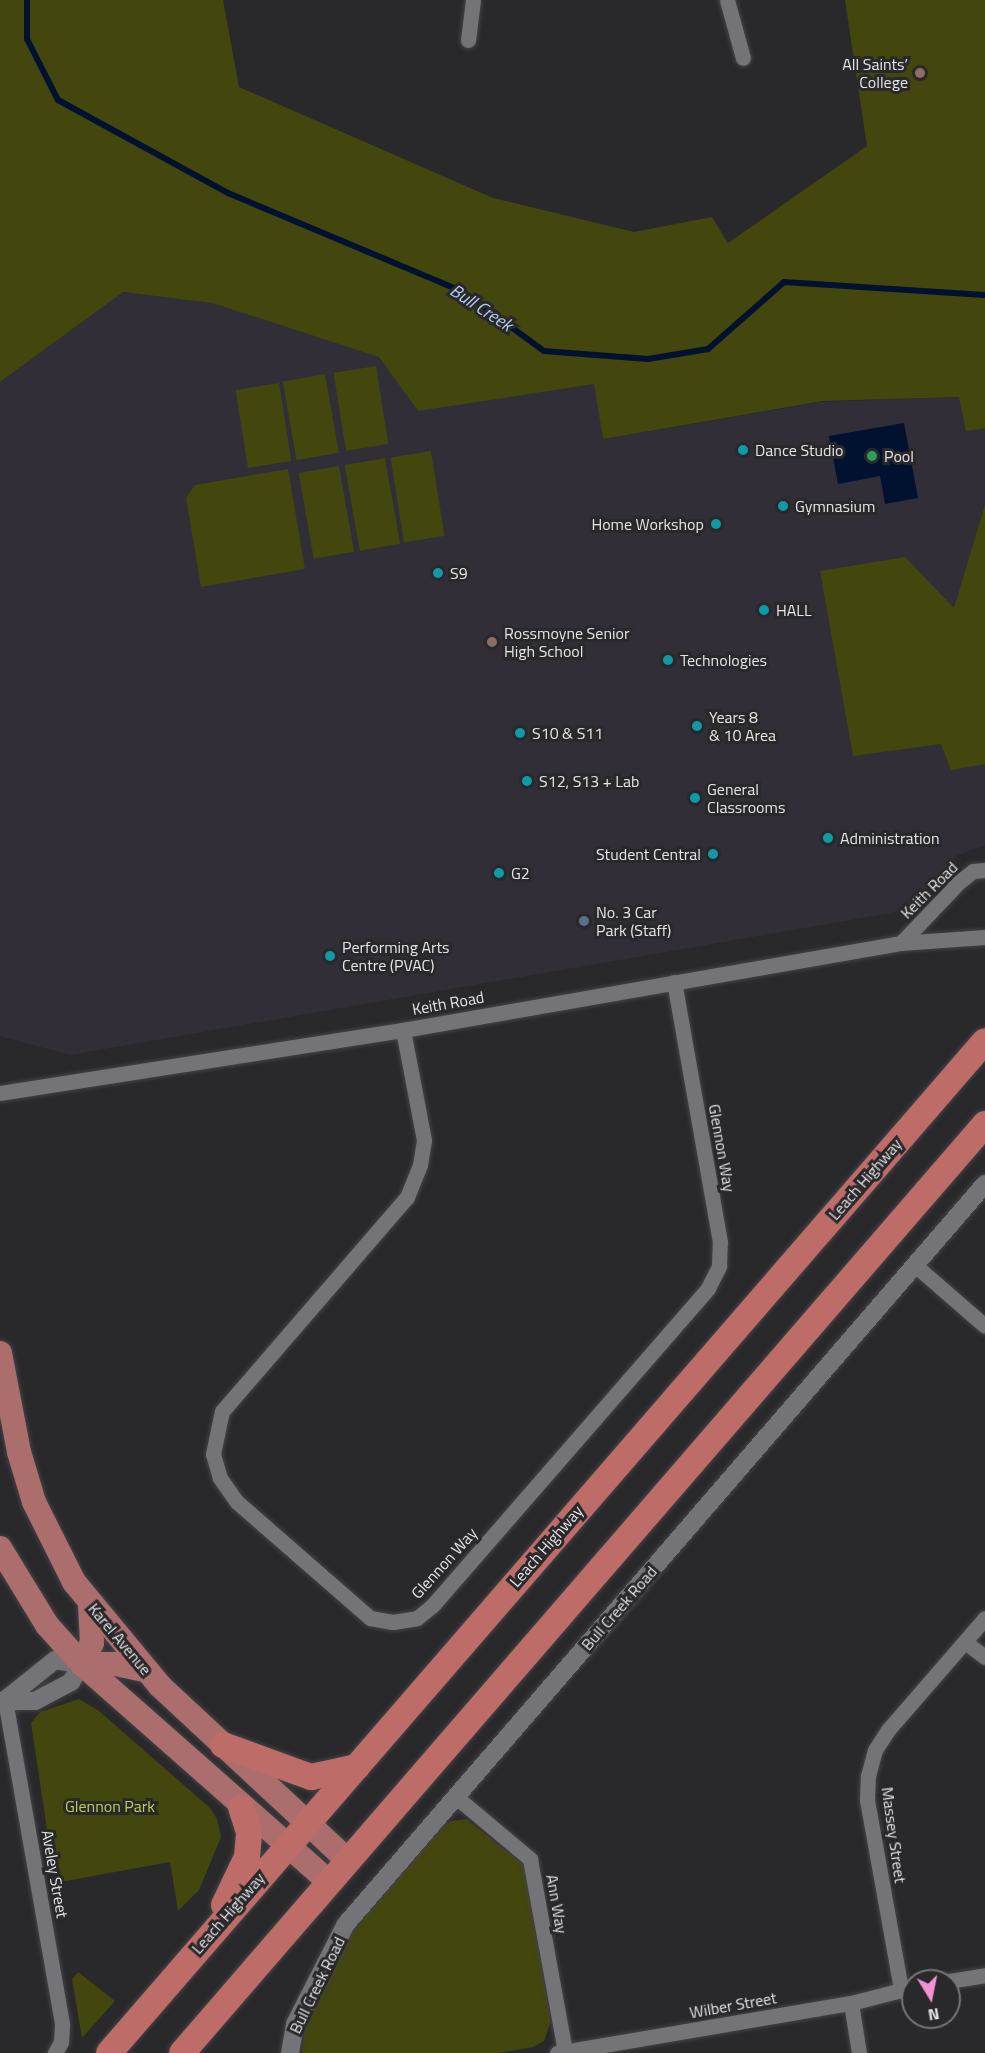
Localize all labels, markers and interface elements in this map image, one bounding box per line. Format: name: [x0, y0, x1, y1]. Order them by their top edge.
place label: All Saints’ College: [842, 54, 908, 92]
marker: All Saints’ College: [913, 66, 927, 80]
water label: Bull Creek: [446, 280, 516, 336]
place label: Dance Studio: [755, 440, 843, 460]
marker: Dance Studio: [736, 443, 750, 457]
place label: Pool: [884, 446, 914, 466]
marker: Pool: [865, 449, 879, 463]
place label: Gymnasium: [795, 496, 875, 516]
marker: Gymnasium: [776, 499, 790, 513]
place label: Home Workshop: [591, 514, 704, 534]
marker: Home Workshop: [709, 517, 723, 531]
place label: S9: [450, 563, 468, 583]
marker: S9: [431, 566, 445, 580]
place label: HALL: [776, 600, 812, 620]
marker: HALL: [757, 603, 771, 617]
place label: Rossmoyne Senior High School: [504, 623, 629, 661]
marker: Rossmoyne Senior High School: [485, 635, 499, 649]
place label: Technologies: [680, 650, 767, 670]
marker: Technologies: [661, 653, 675, 667]
place label: Years 8 & 10 Area: [709, 707, 776, 745]
marker: Years 8 & 10 Area: [690, 719, 704, 733]
place label: S10 & S11: [532, 723, 603, 743]
marker: S10 & S11: [513, 726, 527, 740]
place label: S12, S13 + Lab: [539, 771, 639, 791]
marker: S12, S13 + Lab: [520, 774, 534, 788]
place label: General Classrooms: [707, 779, 785, 817]
marker: General Classrooms: [688, 791, 702, 805]
place label: Administration: [840, 828, 940, 848]
marker: Administration: [821, 831, 835, 845]
place label: Student Central: [596, 844, 701, 864]
marker: Student Central: [706, 847, 720, 861]
street label: Keith Road: [896, 857, 962, 923]
place label: G2: [511, 863, 530, 883]
marker: G2: [492, 866, 506, 880]
place label: No. 3 Car Park (Staff): [596, 902, 671, 940]
marker: No. 3 Car Park (Staff): [577, 914, 591, 928]
place label: Performing Arts Centre (PVAC): [342, 937, 450, 975]
marker: Performing Arts Centre (PVAC): [323, 949, 337, 963]
street label: Keith Road: [410, 987, 486, 1019]
street label: Glennon Way: [705, 1103, 739, 1193]
street label: Leach Highway: [824, 1134, 906, 1224]
street label: Leach Highway: [505, 1501, 587, 1591]
street label: Glennon Way: [407, 1524, 481, 1602]
street label: Bull Creek Road: [577, 1562, 661, 1654]
street label: Karel Avenue: [84, 1599, 156, 1679]
street label: Massey Street: [878, 1786, 910, 1884]
park label: Glennon Park: [65, 1796, 155, 1816]
street label: Aveley Street: [38, 1829, 72, 1919]
street label: Leach Highway: [187, 1868, 269, 1958]
street label: Ann Way: [542, 1873, 572, 1935]
street label: Bull Creek Road: [285, 1933, 349, 2037]
north arrow: [901, 1969, 961, 2029]
street label: Wilber Street: [688, 1988, 778, 2022]
text: N: [926, 2002, 941, 2028]

